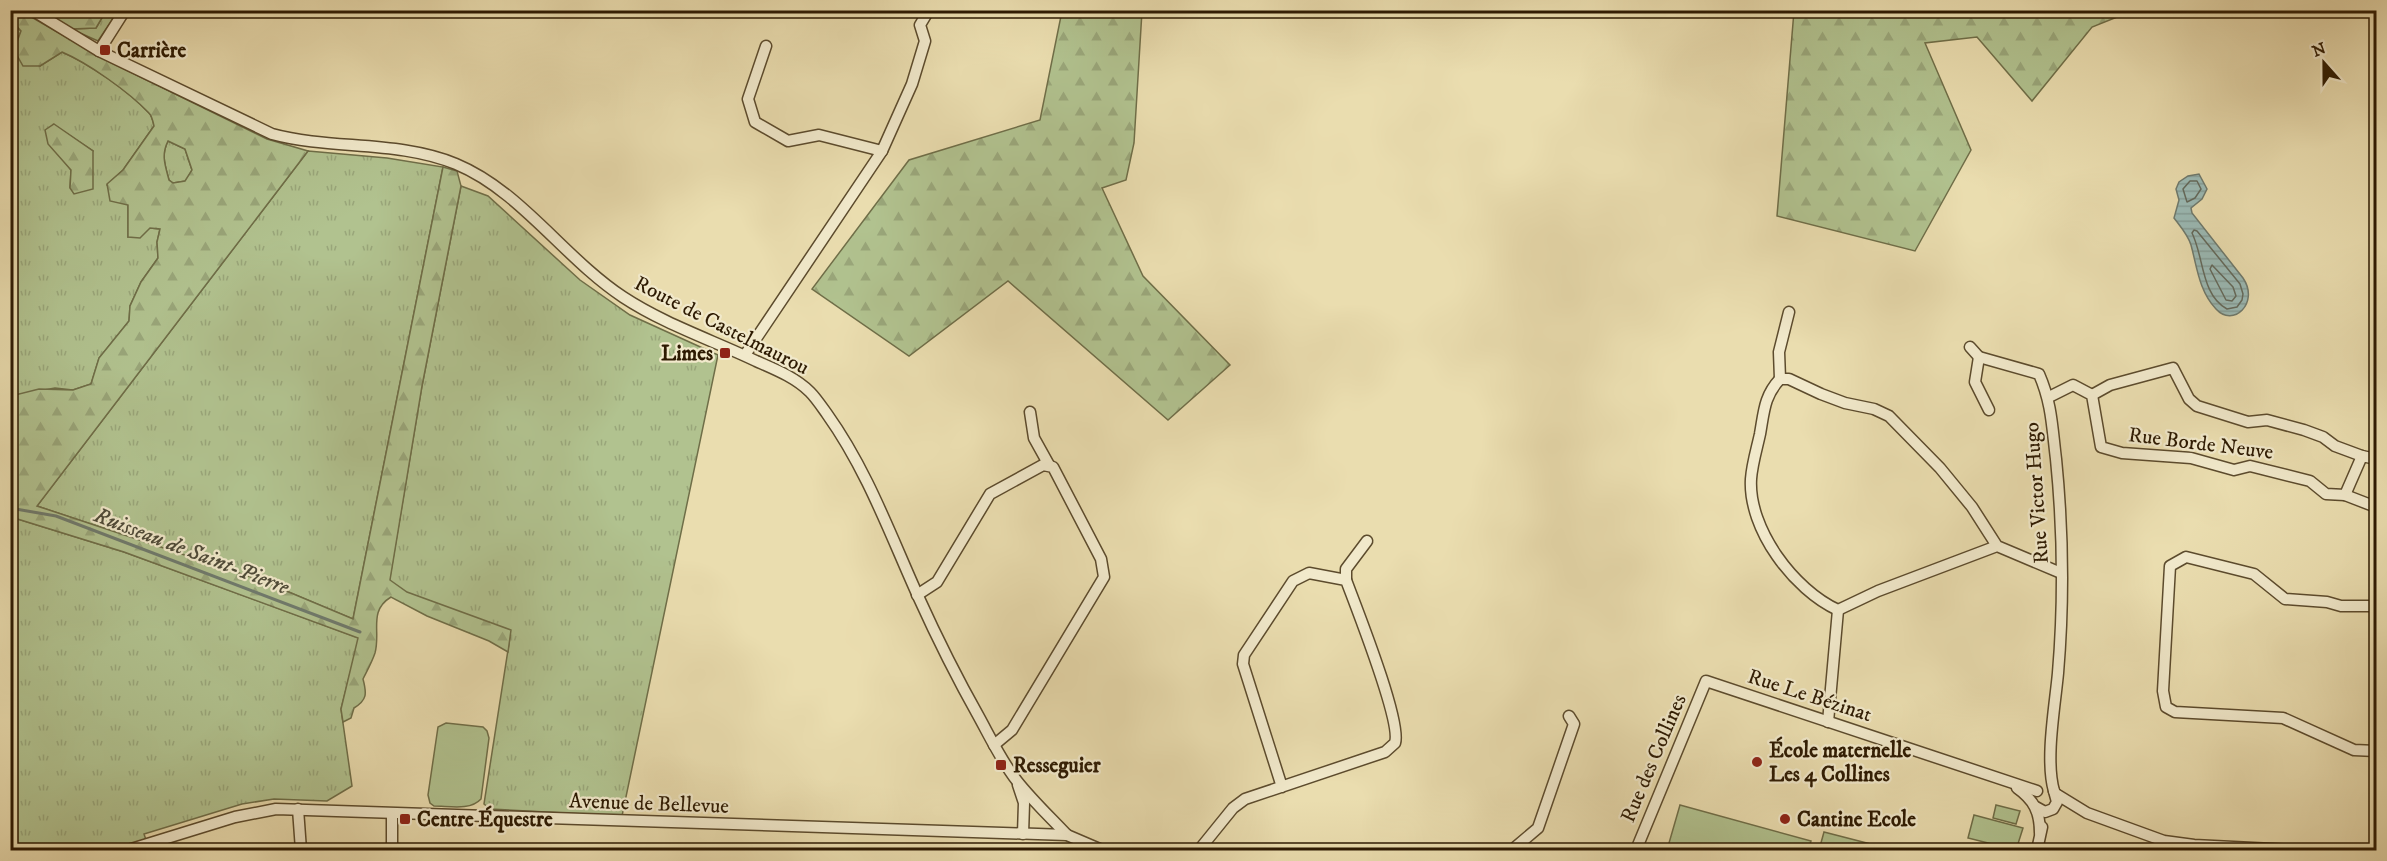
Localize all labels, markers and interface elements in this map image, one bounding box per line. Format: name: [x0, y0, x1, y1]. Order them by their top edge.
north arrow: [2294, 33, 2354, 93]
place label: Carrière: [117, 38, 186, 64]
text: N: [2309, 38, 2329, 62]
marker: Carrière: [98, 43, 112, 57]
street label: Route de Castelmaurou: [630, 271, 813, 381]
place label: Limes: [661, 341, 713, 367]
marker: Limes: [718, 346, 732, 360]
street label: Rue Victor Hugo: [2019, 421, 2055, 565]
street label: Rue Borde Neuve: [2127, 422, 2275, 466]
water label: Ruisseau de Saint-Pierre: [89, 501, 293, 601]
street label: Rue Le Bézinat: [1744, 664, 1875, 728]
street label: Rue des Collines: [1615, 690, 1693, 826]
place label: École maternelle Les 4 Collines: [1769, 736, 1912, 788]
place label: Resseguier: [1013, 753, 1102, 779]
marker: École maternelle Les 4 Collines: [1750, 755, 1764, 769]
marker: Resseguier: [994, 758, 1008, 772]
street label: Avenue de Bellevue: [569, 788, 730, 820]
place label: Centre Équestre: [417, 805, 553, 833]
place label: Cantine Ecole: [1797, 807, 1916, 833]
marker: Centre Équestre: [398, 812, 412, 826]
marker: Cantine Ecole: [1778, 812, 1792, 826]

